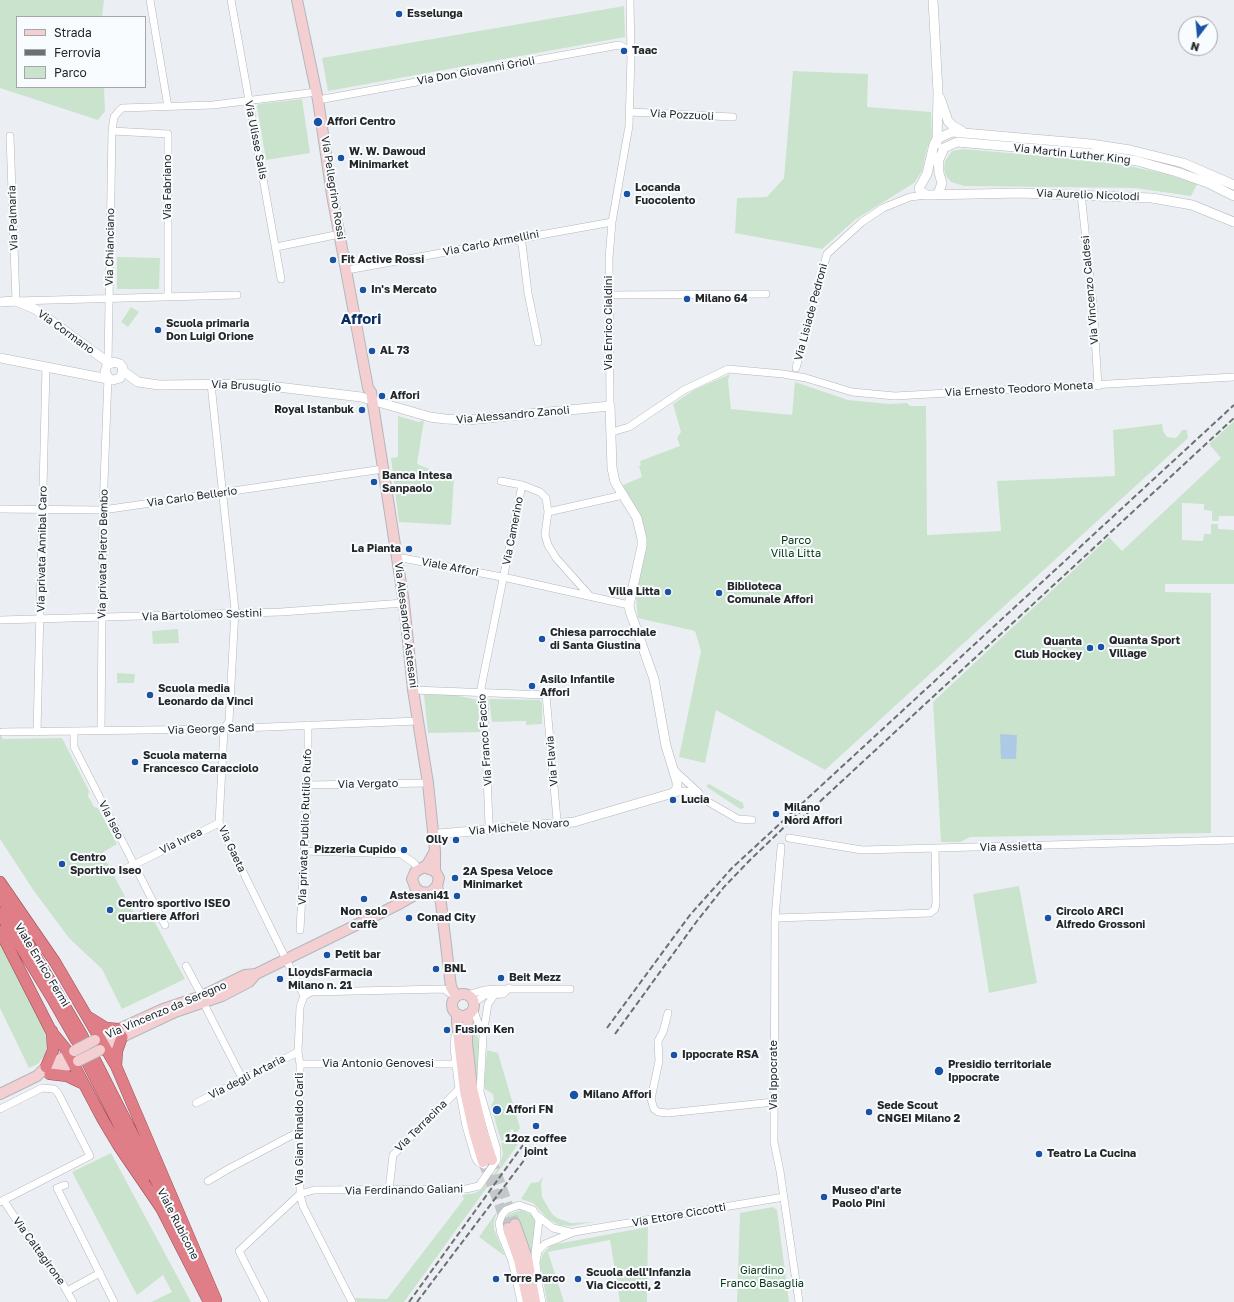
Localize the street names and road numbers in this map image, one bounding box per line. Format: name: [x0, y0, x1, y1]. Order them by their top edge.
street label: Via Don Giovanni Grioli: [416, 54, 536, 88]
street label: Via Ulisse Salis: [242, 99, 270, 181]
street label: Via Pozzuoli: [650, 107, 714, 123]
street label: Via Pellegrino Rossi: [318, 135, 348, 241]
street label: Via Martin Luther King: [1013, 141, 1131, 167]
street label: Via Fabriano: [161, 154, 175, 220]
street label: Via Palmaria: [5, 185, 21, 251]
street label: Via Aurelio Nicolodi: [1036, 187, 1140, 203]
street label: Via Chianciano: [103, 208, 117, 286]
street label: Via Carlo Armellini: [442, 227, 540, 259]
street label: Via Vincenzo Caldesi: [1079, 235, 1101, 345]
street label: Via Lisiade Pedroni: [792, 262, 830, 362]
street label: Via Enrico Cialdini: [602, 276, 616, 370]
street label: Via Cormano: [35, 307, 97, 357]
street label: Via Brusuglio: [211, 378, 281, 394]
street label: Via Ernesto Teodoro Moneta: [944, 379, 1094, 399]
street label: Via Alessandro Zanoli: [456, 403, 570, 427]
street label: Via Carlo Bellerio: [146, 484, 238, 510]
street label: Via privata Annibal Caro: [34, 486, 50, 612]
street label: Via privata Pietro Bembo: [95, 489, 111, 619]
street label: Via Camerino: [500, 496, 526, 566]
street label: Viale Affori: [420, 555, 480, 579]
street label: Via Alessandro Astesani: [392, 561, 420, 689]
street label: Via Bartolomeo Sestini: [142, 606, 262, 624]
street label: Via Franco Faccio: [475, 693, 495, 787]
street label: Via George Sand: [167, 721, 255, 737]
street label: Via Flavia: [543, 735, 561, 787]
street label: Via privata Publio Rutilio Rufo: [296, 749, 314, 905]
street label: Via Vergato: [338, 777, 398, 791]
street label: Via Iseo: [96, 798, 126, 842]
street label: Via Michele Novaro: [468, 816, 570, 838]
street label: Via Gaeta: [215, 823, 249, 875]
street label: Via Ivrea: [158, 825, 204, 857]
street label: Via Assietta: [980, 840, 1042, 854]
street label: Viale Enrico Fermi: [12, 921, 72, 1009]
street label: Via Vincenzo da Seregno: [103, 978, 229, 1042]
street label: Via Ippocrate: [767, 1040, 781, 1110]
street label: Via degli Artaria: [206, 1052, 288, 1102]
street label: Via Antonio Genovesi: [322, 1057, 434, 1071]
street label: Via Gian Rinaldo Carli: [293, 1072, 307, 1186]
street label: Via Terracina: [392, 1097, 450, 1155]
street label: Via Ferdinando Galiani: [345, 1182, 463, 1198]
street label: Viale Rubicone: [154, 1186, 202, 1262]
street label: Via Ettore Ciccotti: [631, 1200, 727, 1230]
street label: Via Caltagirone: [10, 1215, 68, 1287]

